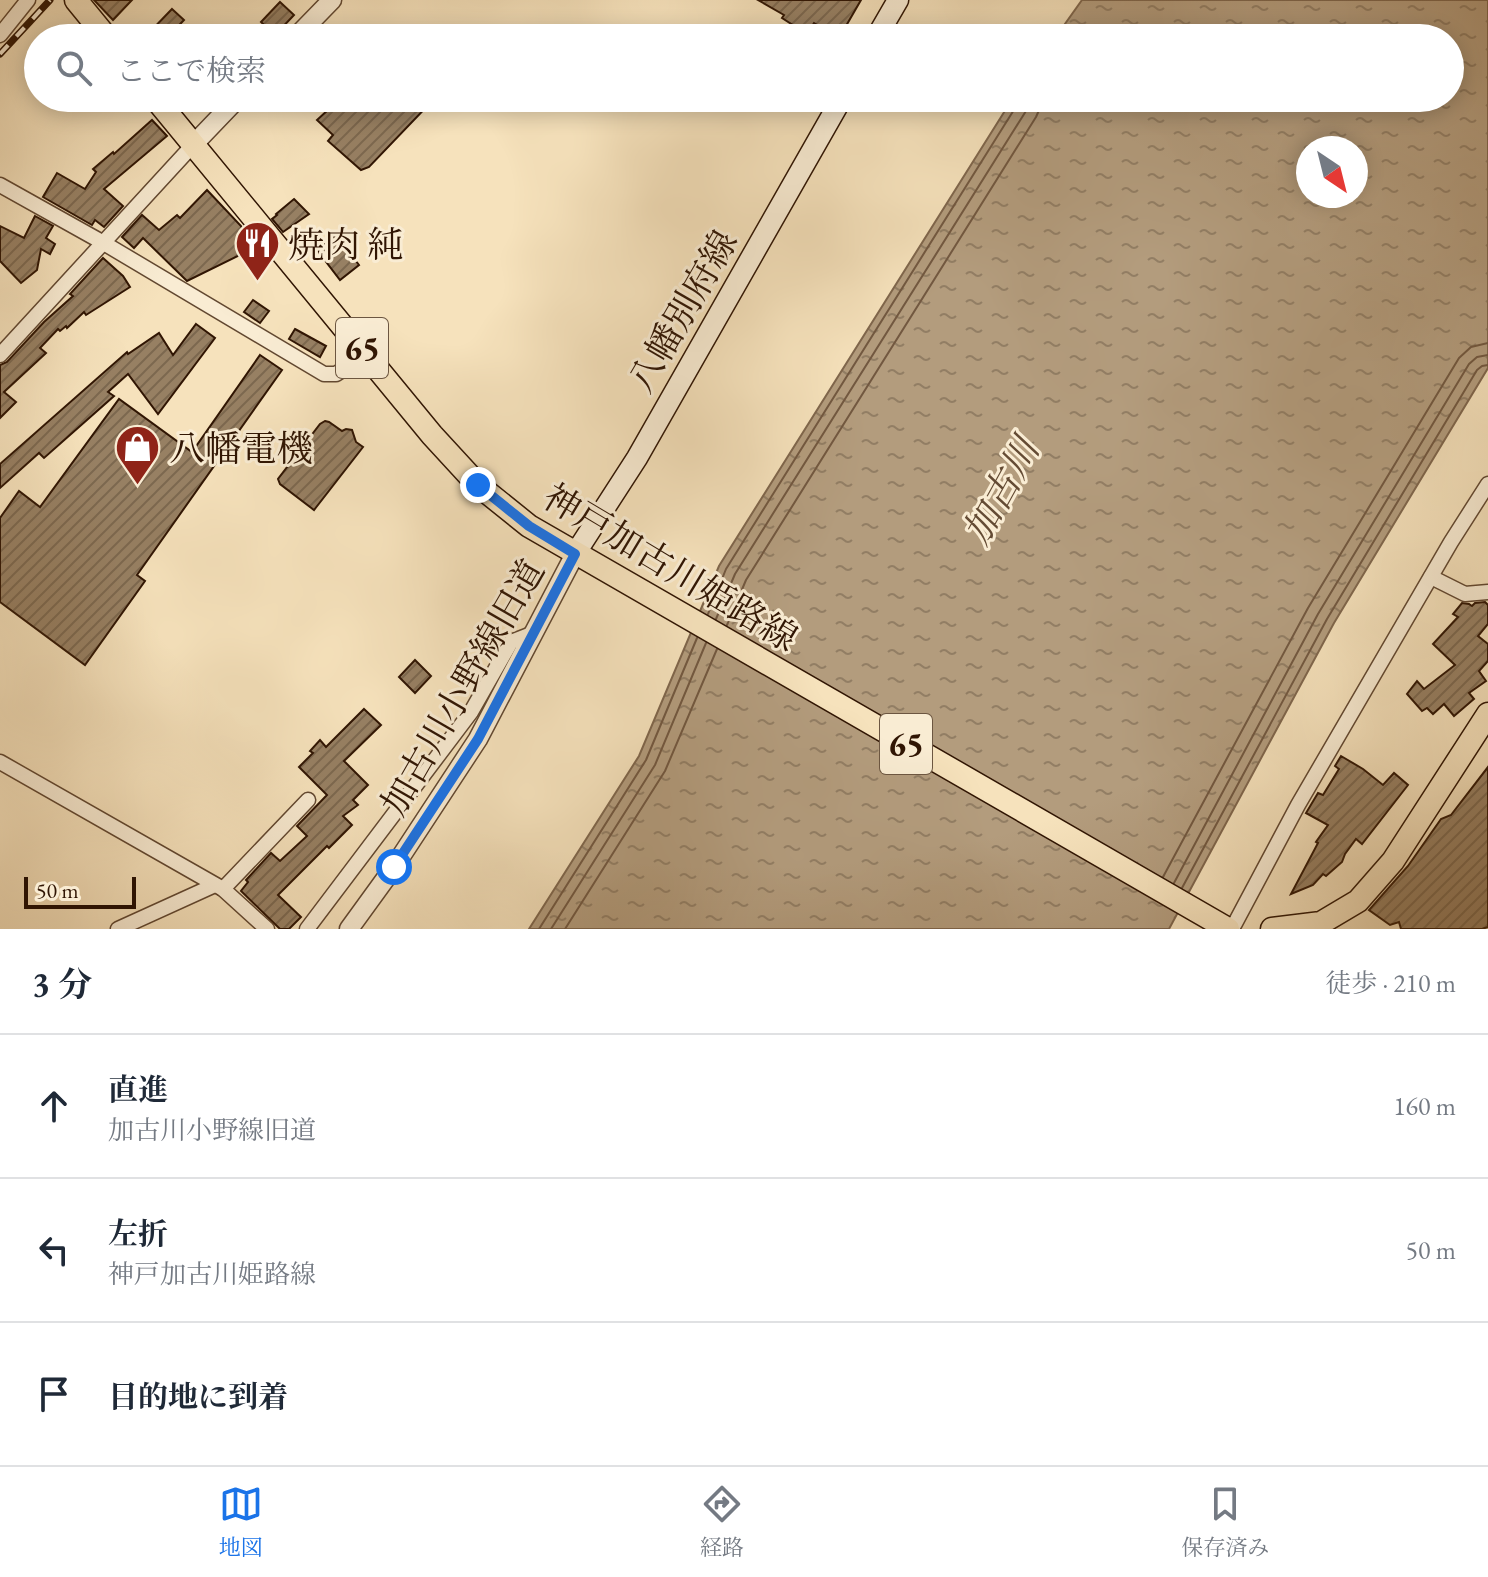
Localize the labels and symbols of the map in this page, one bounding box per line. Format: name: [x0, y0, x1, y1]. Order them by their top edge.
north arrow: [1296, 136, 1368, 208]
restaurant icon: 焼肉 純: [233, 220, 281, 283]
place label: 焼肉 純: [288, 221, 403, 268]
street label: 八幡別府線: [617, 222, 748, 401]
road number: 65: [336, 318, 388, 378]
shop icon: 八幡電機: [114, 424, 162, 487]
place label: 八幡電機: [169, 425, 313, 472]
water label: 加古川: [951, 426, 1052, 552]
route end: [460, 467, 496, 503]
street label: 神戸加古川姫路線: [535, 473, 806, 662]
street label: 加古川小野線旧道: [370, 551, 555, 824]
road number: 65: [880, 714, 932, 774]
route start: [376, 849, 412, 885]
scale bar: [24, 873, 136, 909]

